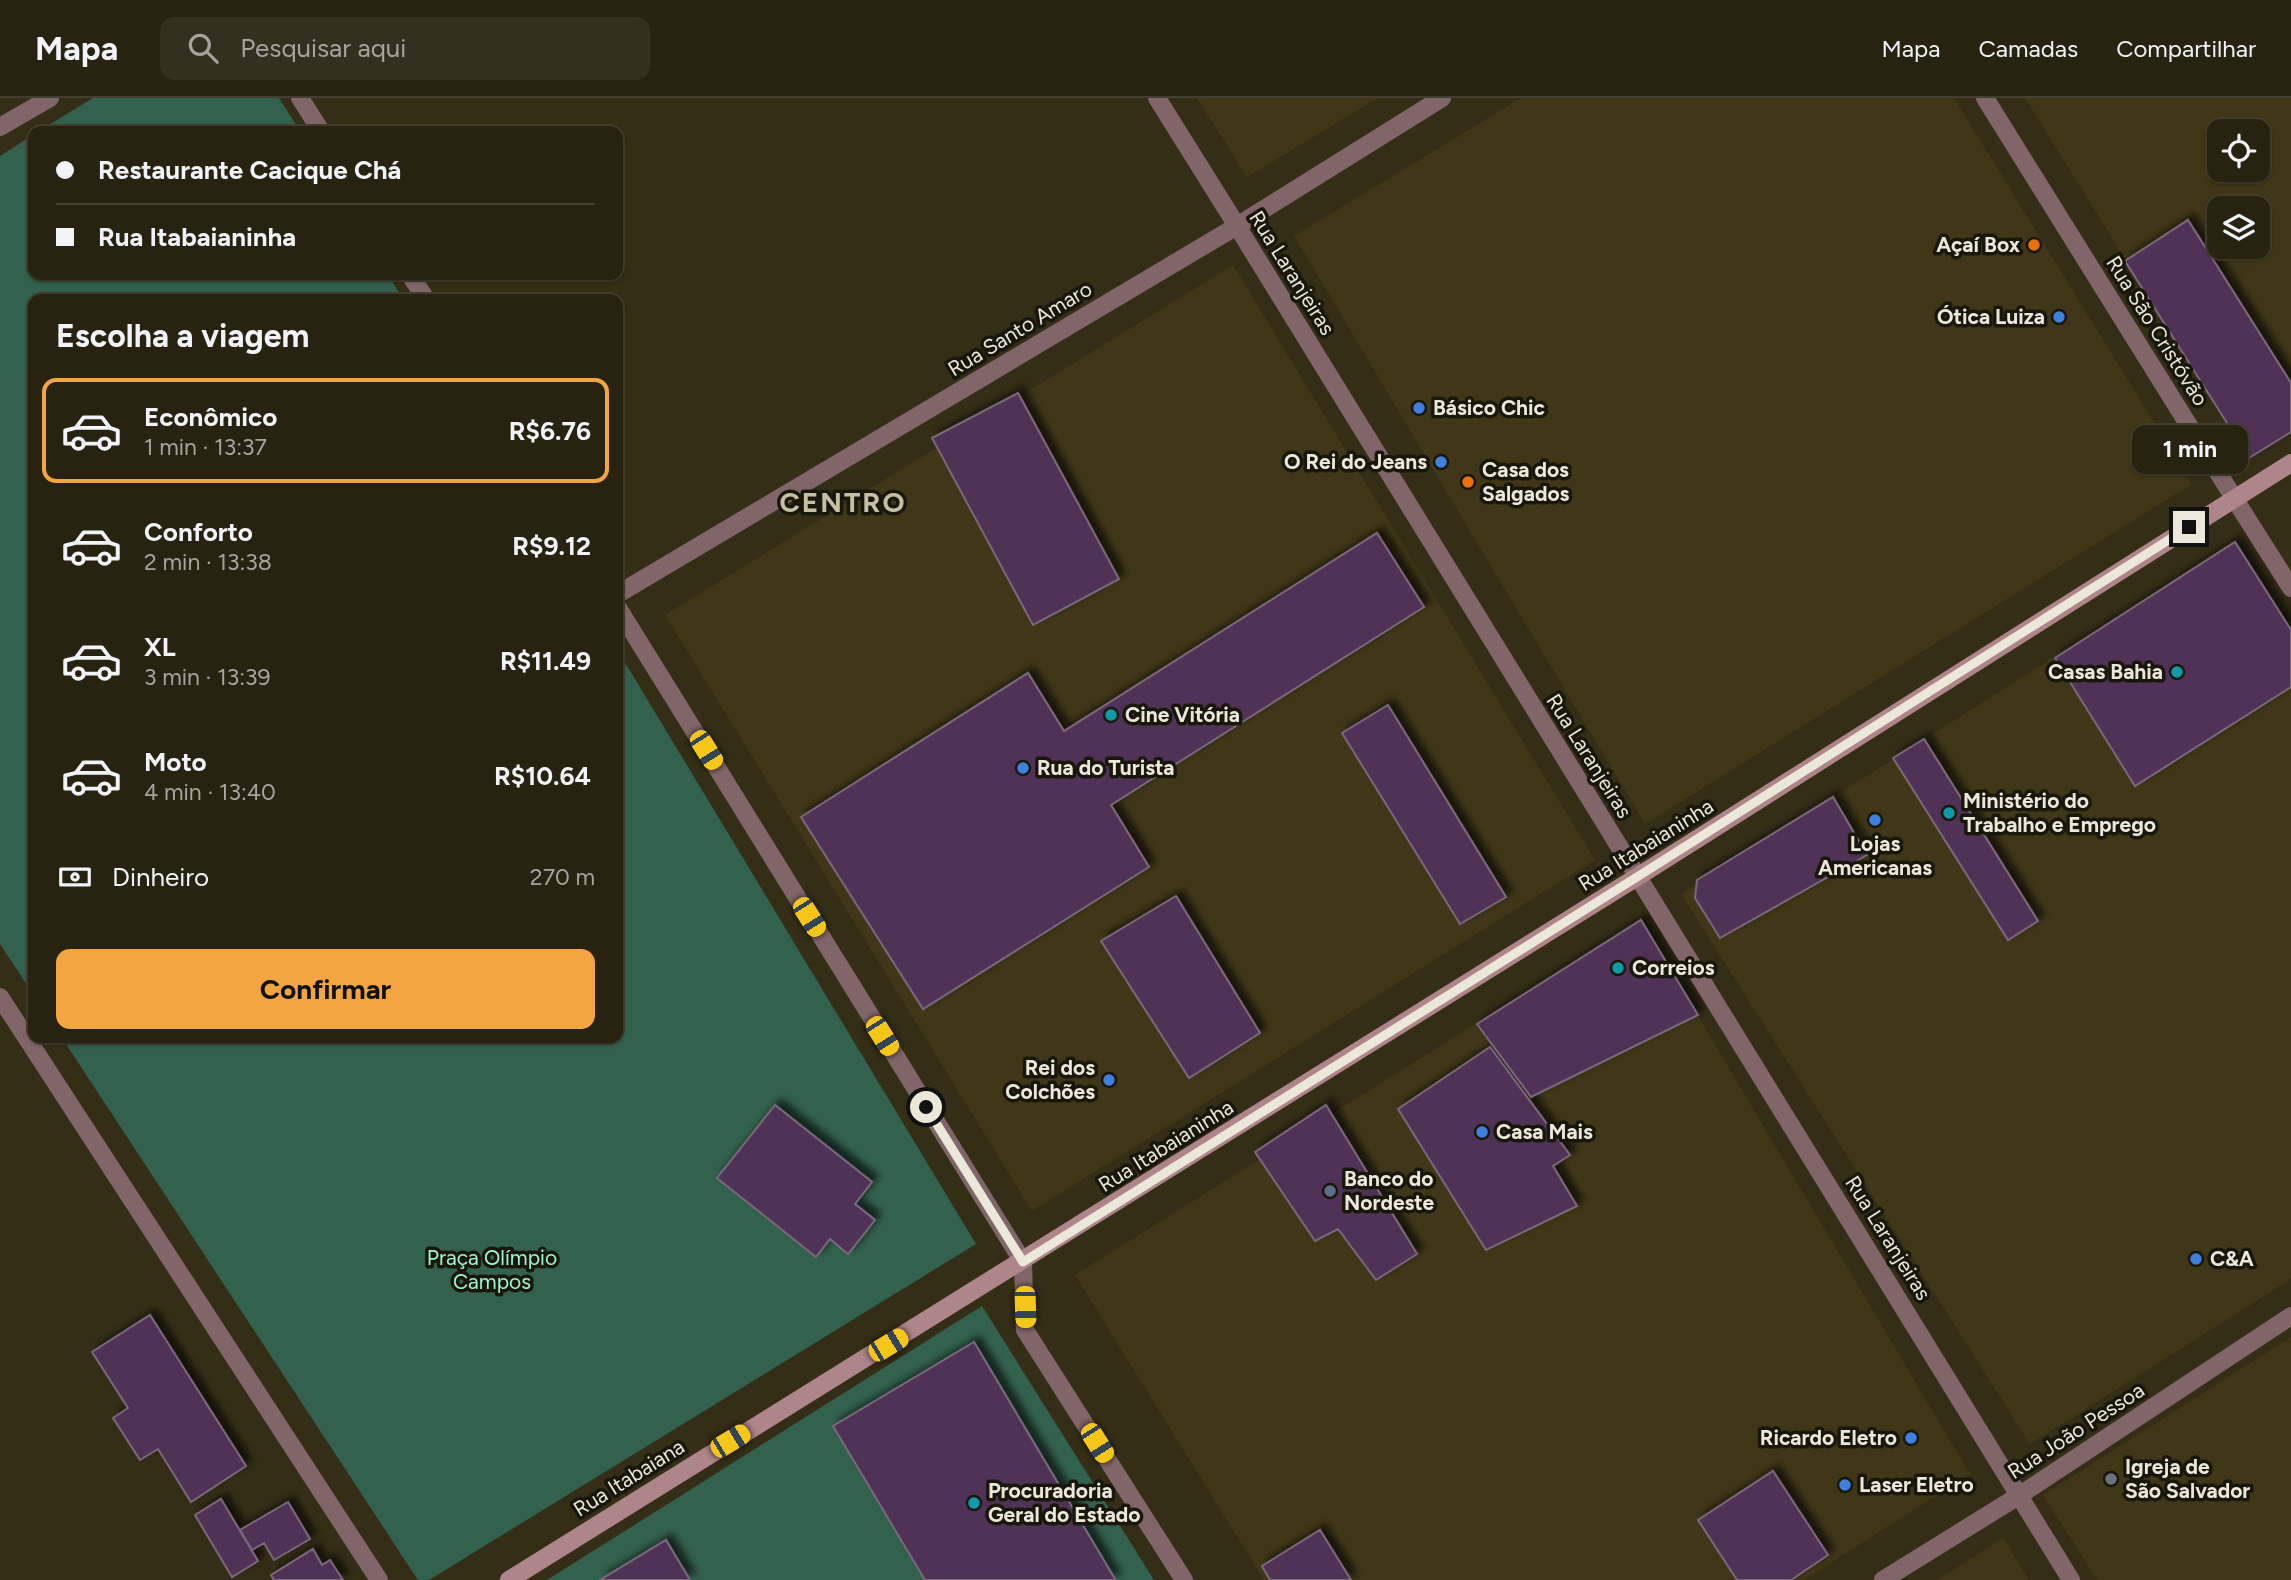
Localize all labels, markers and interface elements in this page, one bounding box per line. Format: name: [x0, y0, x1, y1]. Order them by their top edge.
search box: [160, 17, 650, 80]
text: Mapa: [35, 29, 118, 68]
icon: search: [184, 29, 222, 67]
text: Pesquisar aqui: [240, 32, 406, 64]
text: Mapa: [1881, 34, 1940, 63]
text: Camadas: [1978, 34, 2078, 63]
text: Compartilhar: [2116, 34, 2256, 63]
map controls: [2207, 119, 2270, 259]
button: locate: [2207, 119, 2270, 182]
text: Restaurante Cacique Chá: [98, 154, 401, 186]
button: layers: [2207, 196, 2270, 259]
street label: Rua Laranjeiras: [1244, 206, 1341, 339]
text: Rua Itabaianinha: [98, 221, 296, 253]
place label: Açaí Box: [1936, 232, 2021, 257]
marker: Açaí Box: [2026, 237, 2042, 253]
street label: Rua São Cristóvão: [2101, 251, 2214, 410]
street label: Rua Santo Amaro: [943, 276, 1096, 381]
place label: Ótica Luiza: [1937, 304, 2045, 329]
marker: Ótica Luiza: [2051, 309, 2067, 325]
text: Escolha a viagem: [56, 317, 309, 355]
place label: Básico Chic: [1433, 395, 1546, 420]
icon: car: [60, 399, 123, 462]
marker: Básico Chic: [1411, 400, 1427, 416]
text: Econômico: [144, 401, 277, 433]
text: R$6.76: [509, 415, 591, 447]
callout: 1 min: [2131, 426, 2247, 474]
text: 1 min · 13:37: [144, 433, 267, 461]
text: 1 min: [2163, 435, 2217, 463]
place label: O Rei do Jeans: [1284, 449, 1427, 474]
marker: O Rei do Jeans: [1433, 454, 1449, 470]
place label: Casa dos Salgados: [1482, 457, 1570, 506]
marker: Casa dos Salgados: [1460, 474, 1476, 490]
district label: CENTRO: [780, 485, 906, 519]
route end: [2173, 511, 2205, 543]
icon: car: [60, 514, 123, 577]
text: Conforto: [144, 516, 253, 548]
text: R$9.12: [512, 530, 591, 562]
text: 2 min · 13:38: [144, 548, 272, 576]
icon: car: [60, 629, 123, 692]
text: XL: [144, 631, 176, 663]
text: R$11.49: [500, 645, 591, 677]
place label: Casas Bahia: [2048, 659, 2163, 684]
text: 3 min · 13:39: [144, 663, 271, 691]
marker: Casas Bahia: [2169, 664, 2185, 680]
street label: Rua Laranjeiras: [1541, 689, 1638, 822]
place label: Cine Vitória: [1125, 702, 1240, 727]
marker: Cine Vitória: [1103, 707, 1119, 723]
car: [686, 727, 727, 773]
icon: car: [60, 744, 123, 807]
text: Moto: [144, 746, 207, 778]
place label: Rua do Turista: [1037, 755, 1174, 780]
text: R$10.64: [494, 760, 591, 792]
marker: Rua do Turista: [1015, 760, 1031, 776]
text: 4 min · 13:40: [144, 778, 276, 806]
place label: Ministério do Trabalho e Emprego: [1963, 788, 2156, 837]
street label: Rua Itabaianinha: [1574, 793, 1718, 896]
marker: Ministério do Trabalho e Emprego: [1941, 805, 1957, 821]
marker: Lojas Americanas: [1867, 812, 1883, 828]
place label: Lojas Americanas: [1818, 831, 1932, 880]
icon: cash: [56, 858, 94, 896]
text: Dinheiro: [112, 861, 209, 893]
text: 270 m: [530, 863, 595, 891]
car: [789, 894, 830, 940]
button: Confirmar: [56, 949, 595, 1029]
place label: Correios: [1632, 955, 1715, 980]
marker: Correios: [1610, 960, 1626, 976]
car: [862, 1013, 903, 1059]
place label: Rei dos Colchões: [1005, 1055, 1095, 1104]
marker: Rei dos Colchões: [1101, 1072, 1117, 1088]
route start: [910, 1091, 942, 1123]
street label: Rua Itabaianinha: [1094, 1094, 1238, 1197]
place label: Casa Mais: [1496, 1119, 1593, 1144]
marker: Casa Mais: [1474, 1124, 1490, 1140]
place label: Banco do Nordeste: [1344, 1166, 1435, 1215]
street label: Rua Laranjeiras: [1840, 1171, 1937, 1304]
marker: Banco do Nordeste: [1322, 1183, 1338, 1199]
park label: Praça Olímpio Campos: [427, 1245, 557, 1294]
place label: C&A: [2210, 1246, 2254, 1271]
marker: C&A: [2188, 1251, 2204, 1267]
car: [1014, 1286, 1037, 1328]
car: [865, 1325, 912, 1365]
street label: Rua João Pessoa: [2003, 1377, 2149, 1484]
car: [1077, 1420, 1118, 1466]
car: [707, 1421, 754, 1461]
place label: Ricardo Eletro: [1760, 1425, 1897, 1450]
marker: Ricardo Eletro: [1903, 1430, 1919, 1446]
street label: Rua Itabaiana: [569, 1434, 689, 1522]
place label: Igreja de São Salvador: [2125, 1454, 2250, 1503]
marker: Igreja de São Salvador: [2103, 1471, 2119, 1487]
place label: Laser Eletro: [1859, 1472, 1974, 1497]
marker: Laser Eletro: [1837, 1477, 1853, 1493]
place label: Procuradoria Geral do Estado: [988, 1478, 1141, 1527]
marker: Procuradoria Geral do Estado: [966, 1495, 982, 1511]

